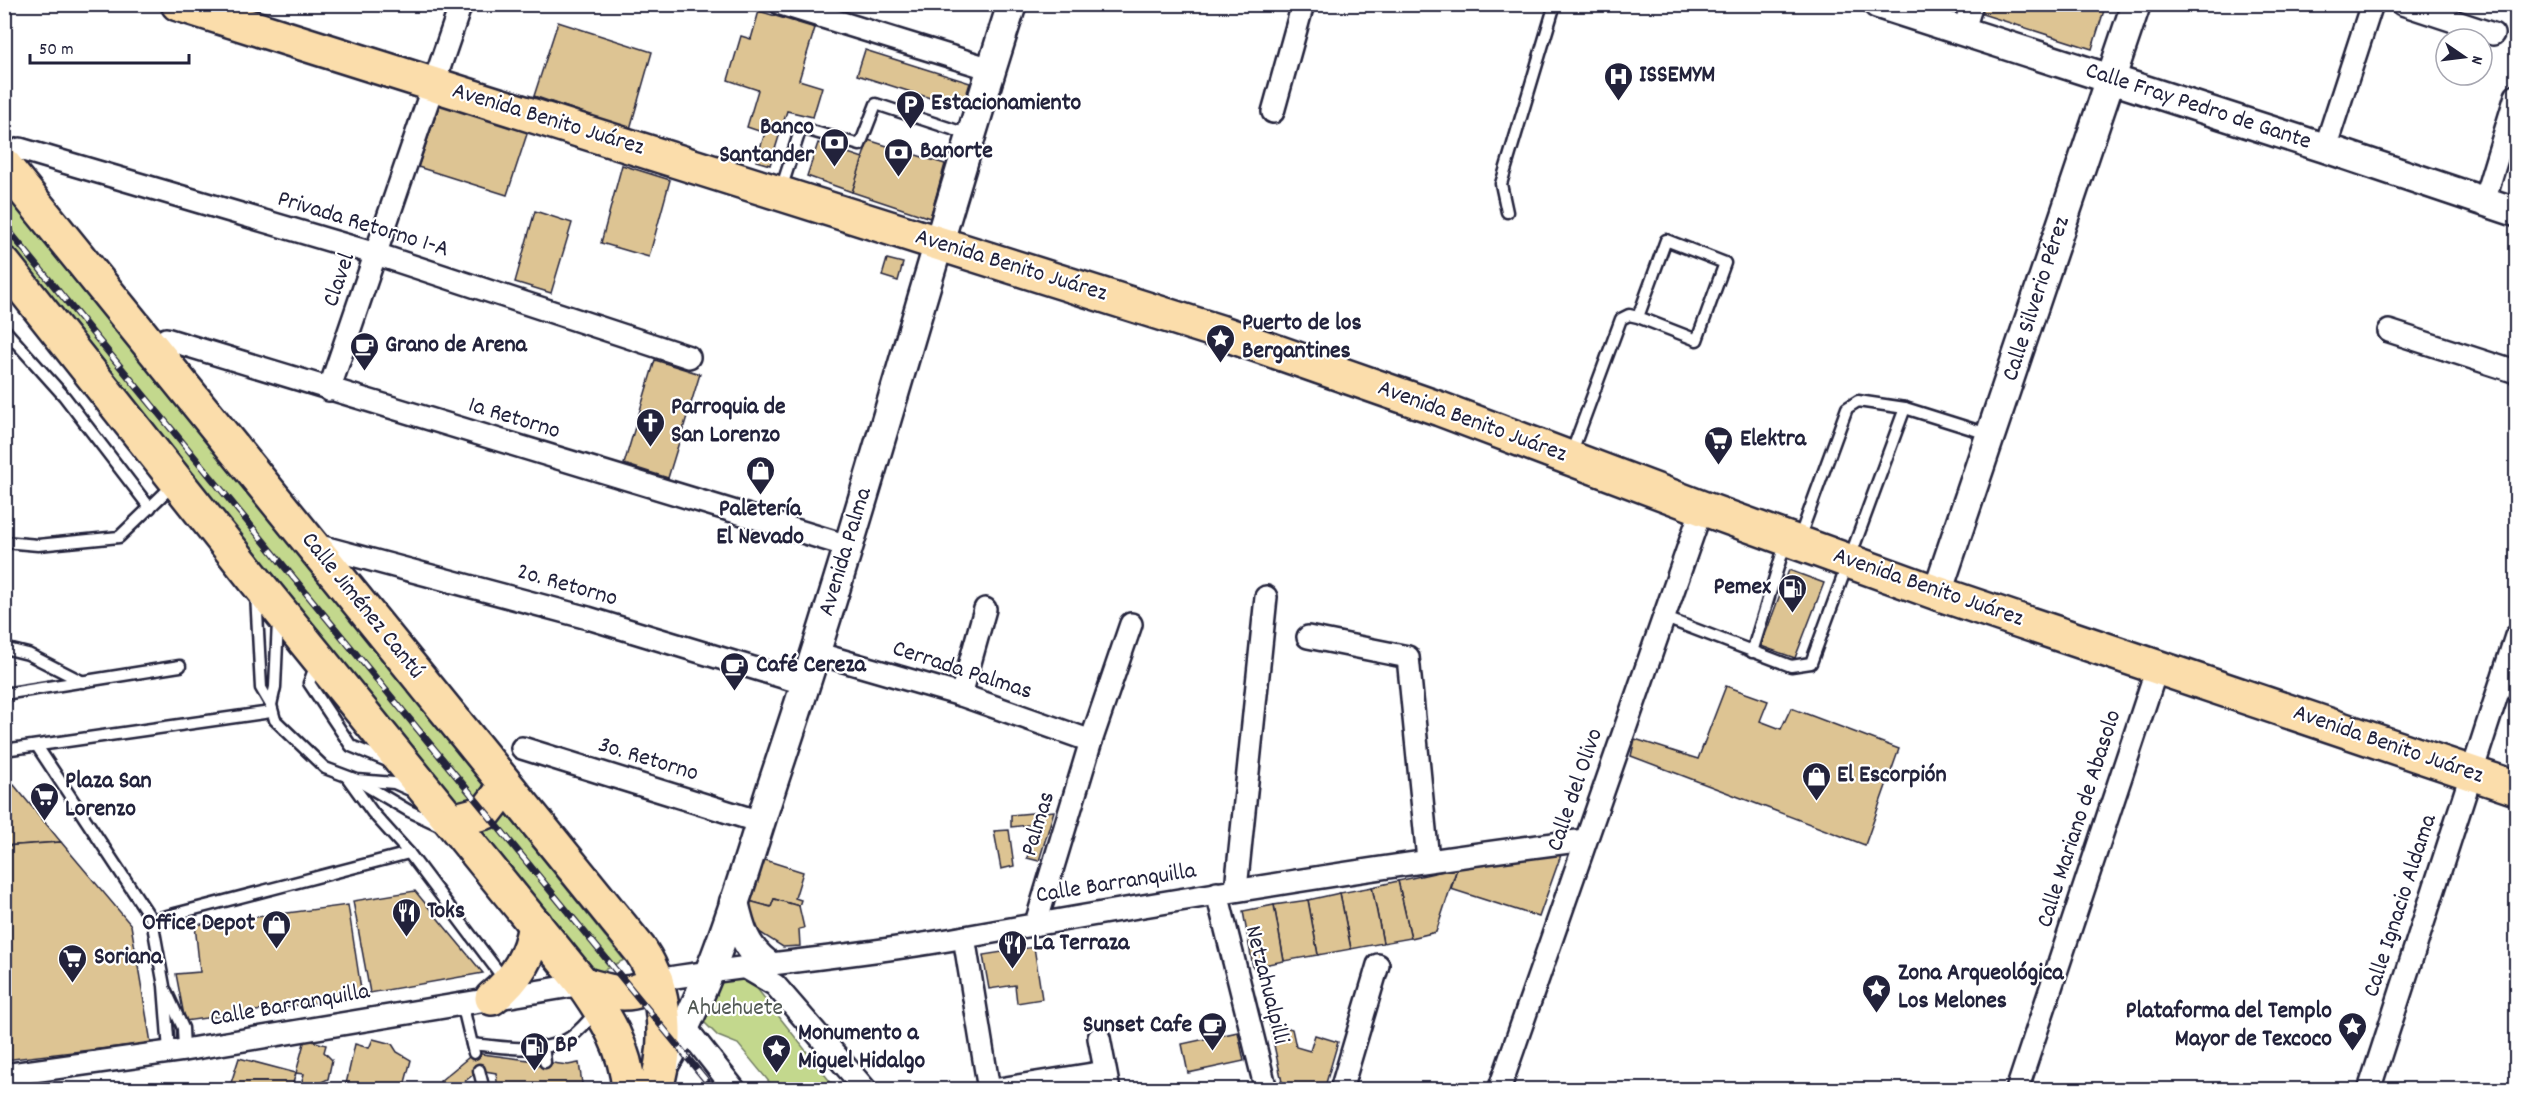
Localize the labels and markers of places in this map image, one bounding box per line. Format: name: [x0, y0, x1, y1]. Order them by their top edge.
place label: ISSEMYM: [1639, 59, 1715, 93]
hospital icon: ISSEMYM: [1602, 60, 1634, 102]
place label: Estacionamiento: [931, 87, 1082, 121]
parking icon: Estacionamiento: [894, 88, 926, 130]
place label: Banco Santander: [719, 111, 815, 173]
bank icon: Banco Santander: [819, 126, 851, 168]
place label: Banorte: [920, 135, 993, 169]
bank icon: Banorte: [883, 136, 915, 178]
place label: Puerto de los Bergantines: [1242, 307, 1362, 369]
place icon: Puerto de los Bergantines: [1205, 322, 1237, 364]
place label: Grano de Arena: [385, 329, 528, 363]
cafe icon: Grano de Arena: [348, 330, 380, 372]
place label: Parroquia de San Lorenzo: [671, 391, 786, 453]
church icon: Parroquia de San Lorenzo: [634, 406, 666, 448]
place label: Elektra: [1740, 423, 1807, 457]
supermarket icon: Elektra: [1703, 424, 1735, 466]
shop icon: Paletería El Nevado: [744, 454, 776, 496]
place label: Paletería El Nevado: [716, 493, 804, 555]
place label: Pemex: [1714, 571, 1771, 605]
fuel station icon: Pemex: [1776, 572, 1808, 614]
place label: Café Cereza: [756, 649, 866, 683]
cafe icon: Café Cereza: [719, 650, 751, 692]
place label: El Escorpión: [1837, 759, 1947, 793]
shop icon: El Escorpión: [1800, 760, 1832, 802]
place label: Plaza San Lorenzo: [65, 765, 152, 827]
supermarket icon: Plaza San Lorenzo: [28, 780, 60, 822]
place label: Toks: [427, 895, 465, 929]
restaurant icon: Toks: [390, 896, 422, 938]
place label: Office Depot: [142, 907, 255, 941]
shop icon: Office Depot: [260, 908, 292, 950]
place label: La Terraza: [1033, 927, 1130, 961]
restaurant icon: La Terraza: [996, 928, 1028, 970]
place label: Soriana: [94, 941, 163, 975]
supermarket icon: Soriana: [57, 942, 89, 984]
place label: Zona Arqueológica Los Melones: [1898, 957, 2064, 1019]
place icon: Zona Arqueológica Los Melones: [1861, 972, 1893, 1014]
place label: Plataforma del Templo Mayor de Texcoco: [2126, 995, 2332, 1057]
place label: Sunset Cafe: [1083, 1009, 1192, 1043]
cafe icon: Sunset Cafe: [1197, 1010, 1229, 1052]
place icon: Plataforma del Templo Mayor de Texcoco: [2337, 1010, 2369, 1052]
place label: Monumento a Miguel Hidalgo: [798, 1017, 925, 1079]
place label: BP: [555, 1029, 577, 1063]
fuel station icon: BP: [518, 1030, 550, 1072]
place icon: Monumento a Miguel Hidalgo: [761, 1032, 793, 1074]

